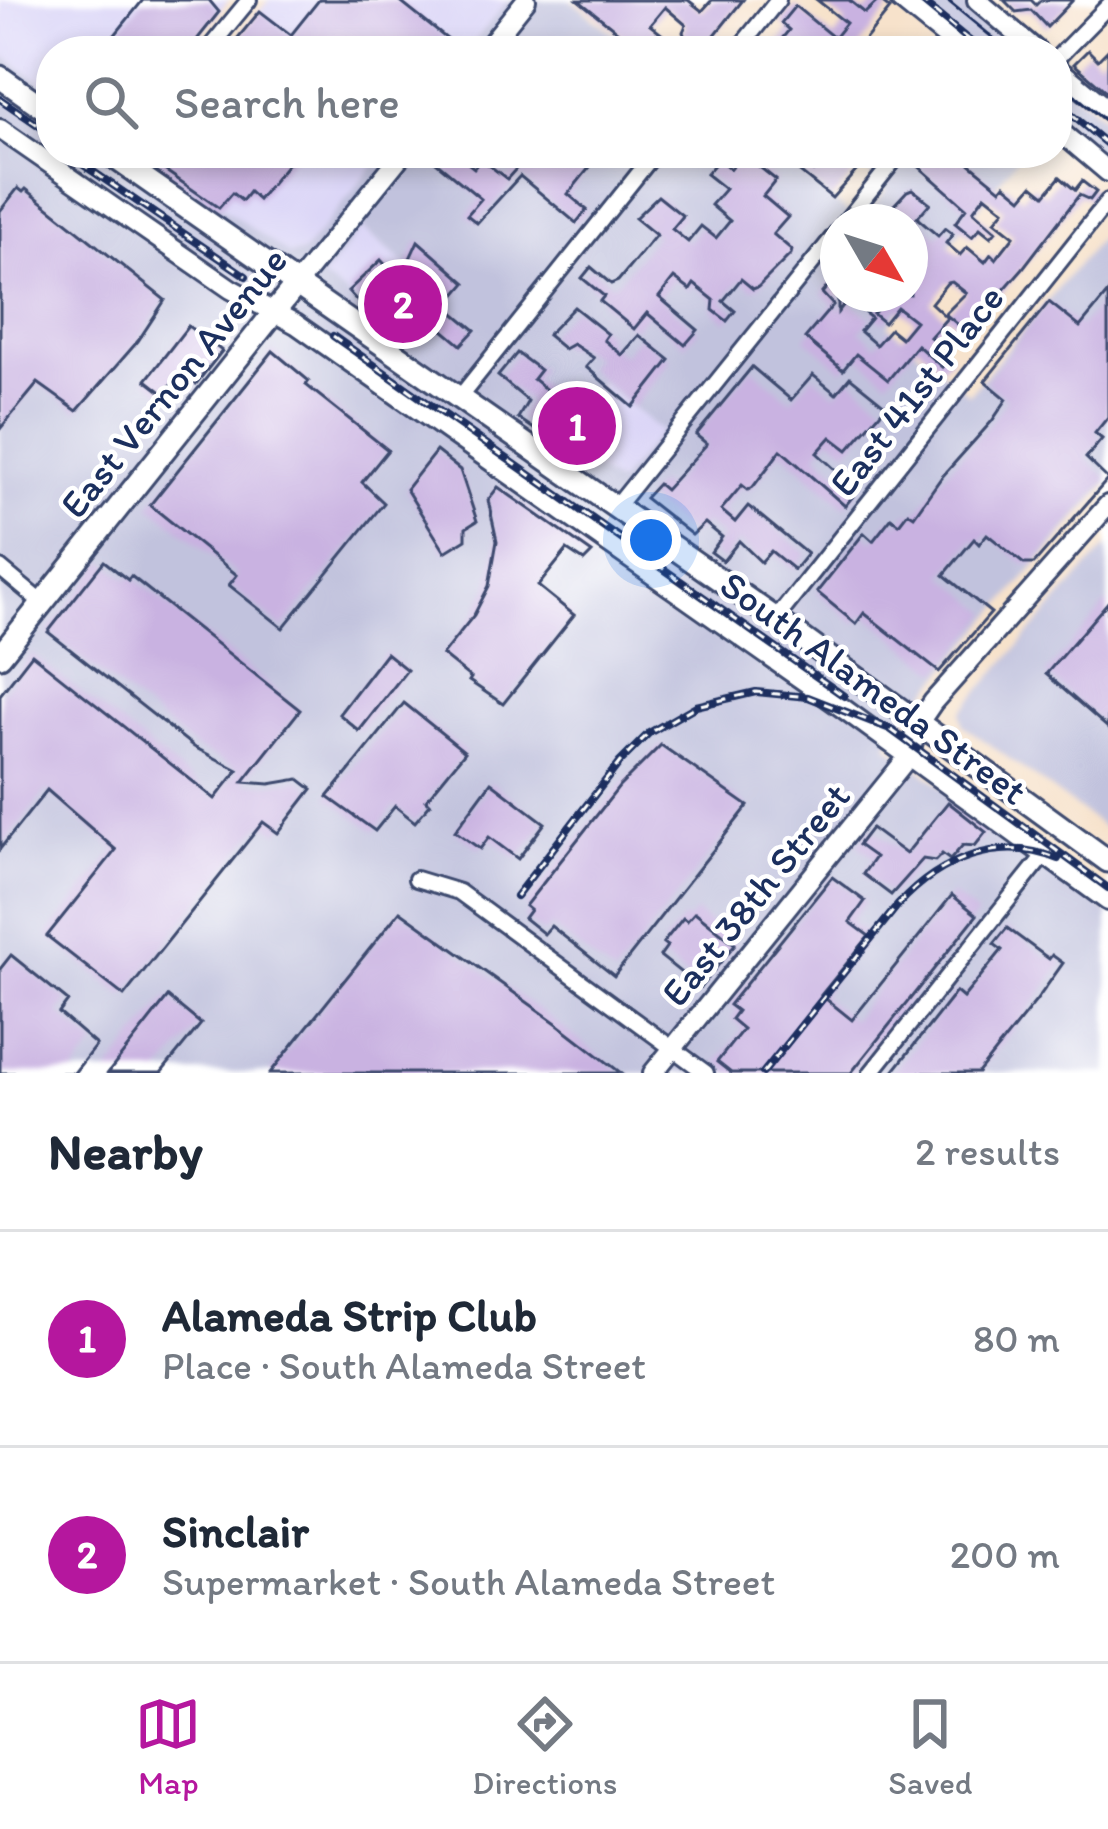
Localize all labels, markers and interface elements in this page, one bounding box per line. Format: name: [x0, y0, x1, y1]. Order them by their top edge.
search box: [36, 36, 1072, 168]
icon: search: [78, 69, 144, 135]
text: Search here: [174, 75, 400, 129]
north arrow: [820, 204, 928, 312]
street label: East Vernon Avenue: [50, 237, 297, 527]
pin: 2: [364, 259, 442, 349]
street label: East 41st Place: [819, 275, 1014, 505]
pin: 1: [538, 381, 616, 471]
your location: [621, 510, 681, 570]
street label: South Alameda Street: [711, 561, 1036, 814]
street label: East 38th Street: [651, 773, 860, 1015]
text: Nearby: [48, 1121, 203, 1182]
text: 2 results: [915, 1128, 1060, 1175]
text: Alameda Strip Club: [162, 1288, 537, 1342]
text: 1: [78, 1315, 96, 1362]
text: 80 m: [973, 1315, 1060, 1362]
text: Place · South Alameda Street: [162, 1342, 646, 1389]
text: Sinclair: [162, 1504, 309, 1558]
text: 2: [77, 1531, 97, 1578]
text: 200 m: [950, 1531, 1060, 1578]
text: Supermarket · South Alameda Street: [162, 1558, 775, 1605]
tab: Map: [135, 1691, 201, 1802]
tab: Directions: [472, 1691, 617, 1802]
tab: Saved: [888, 1691, 973, 1802]

